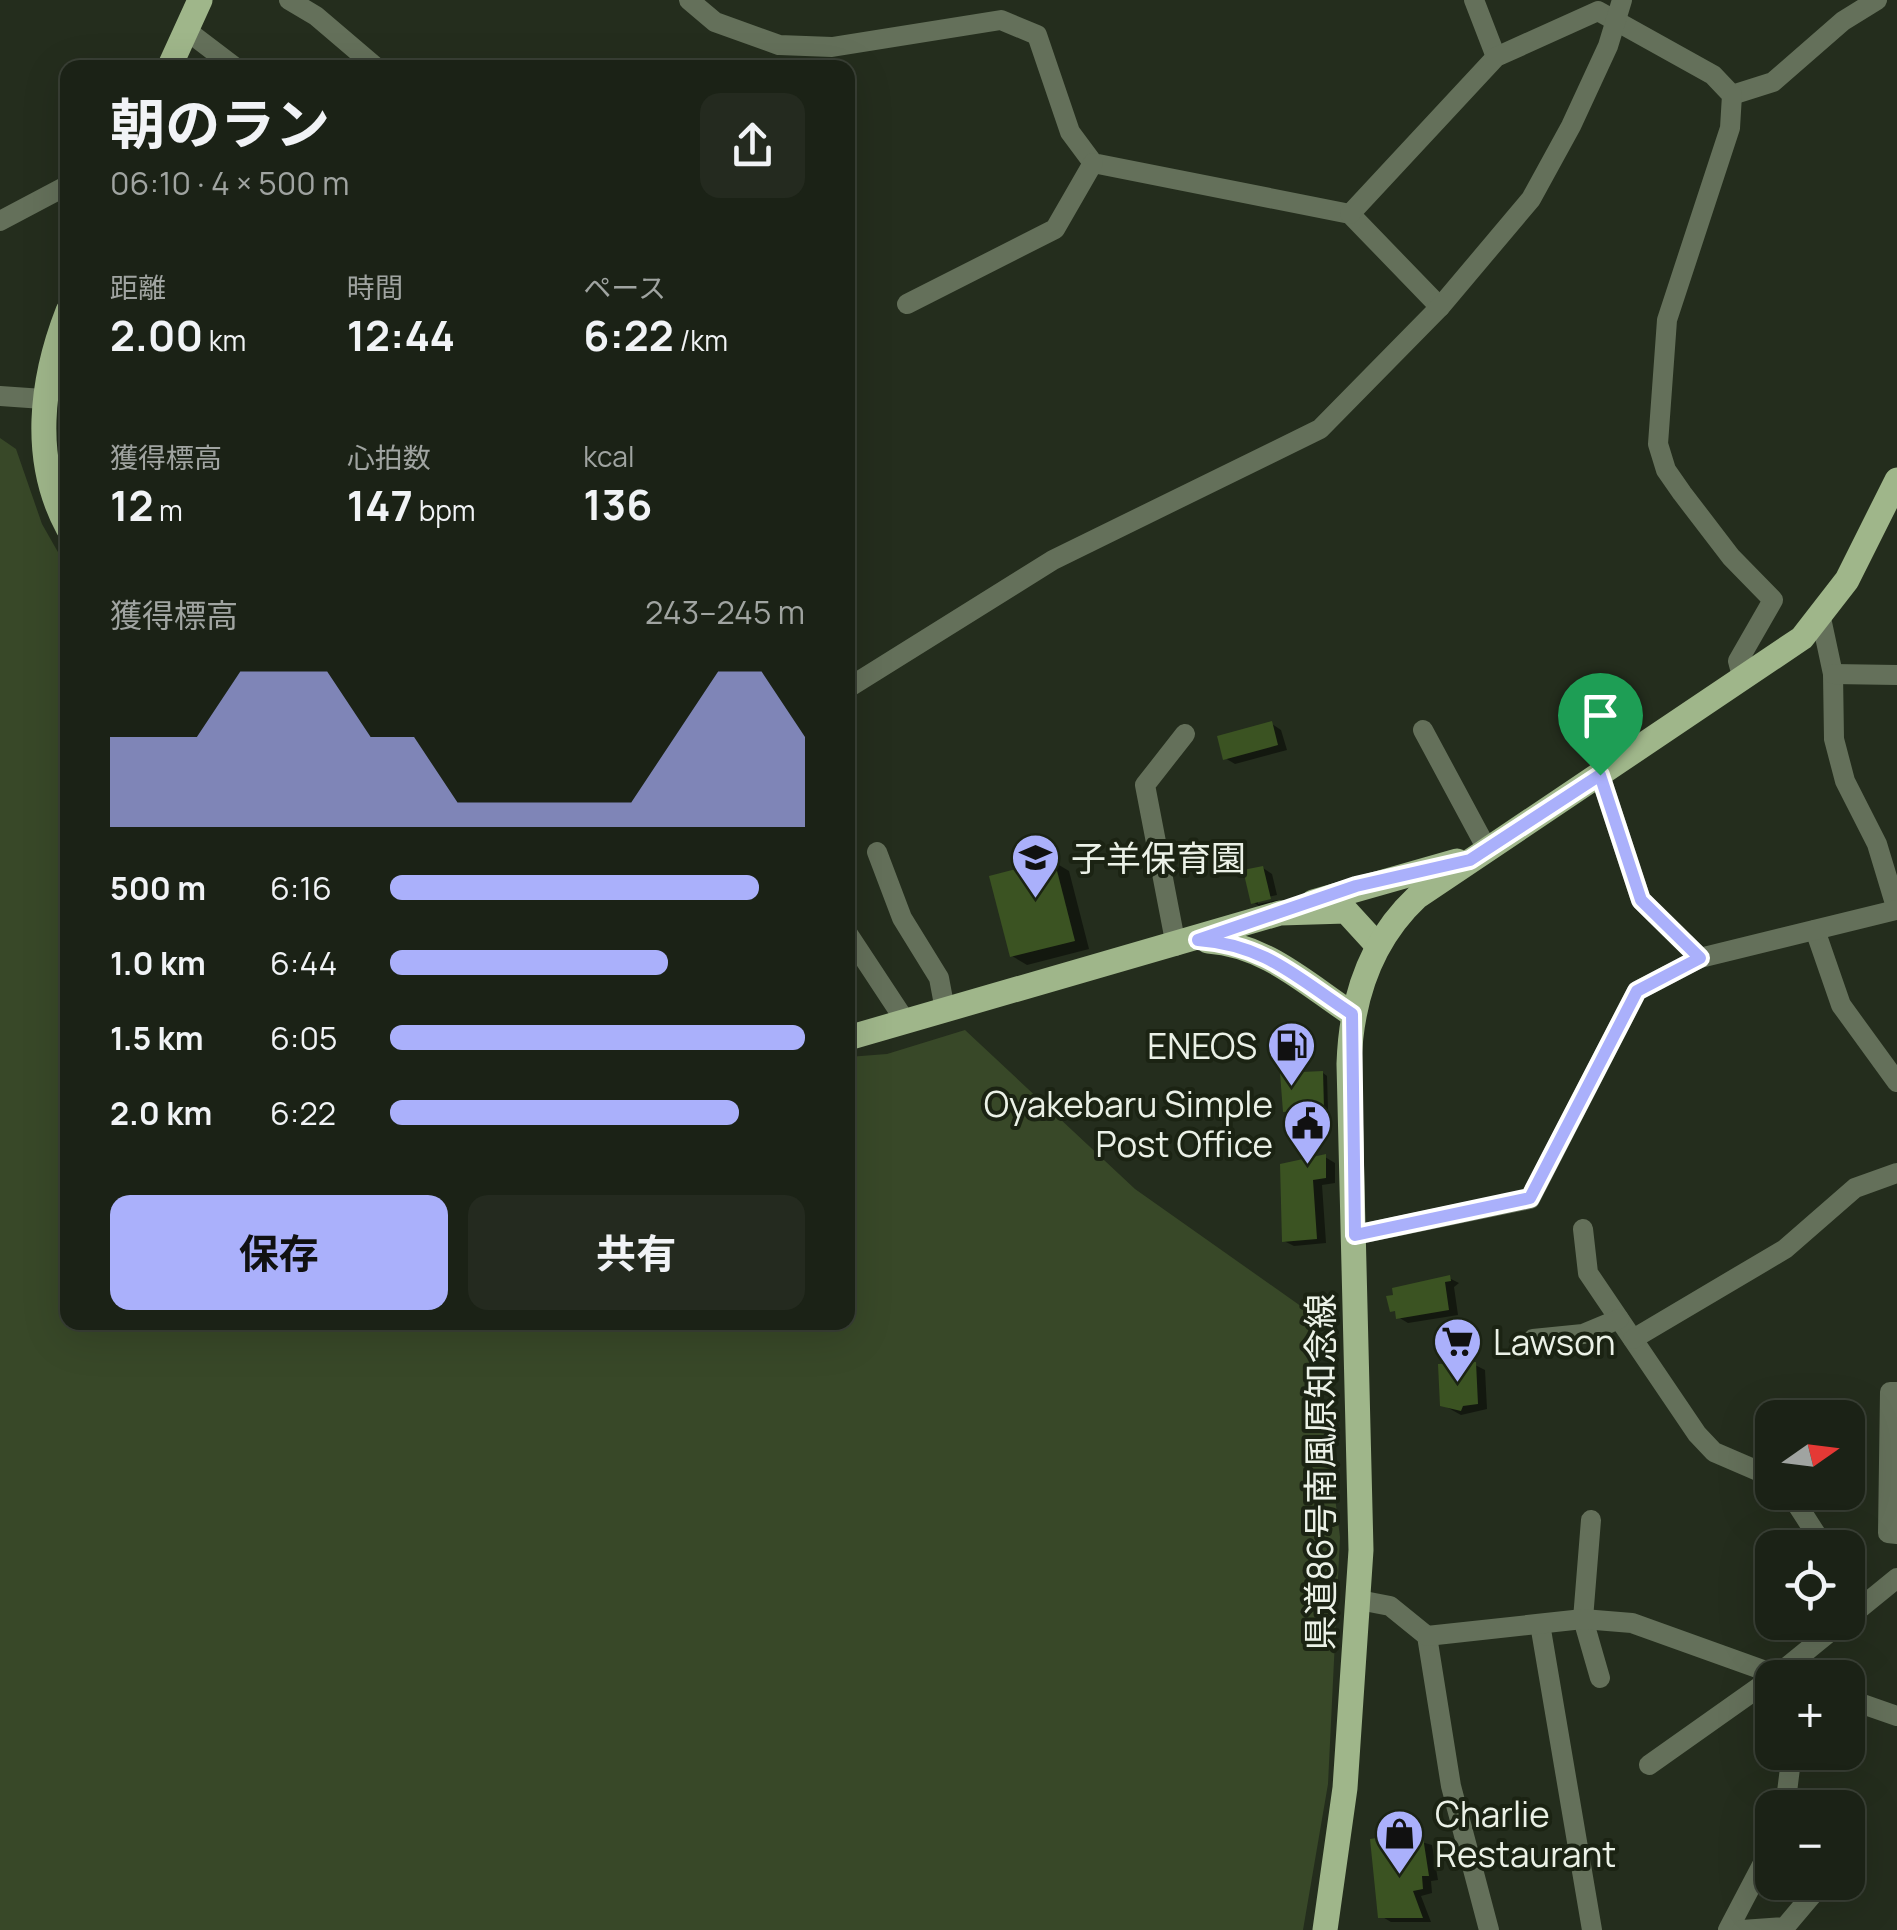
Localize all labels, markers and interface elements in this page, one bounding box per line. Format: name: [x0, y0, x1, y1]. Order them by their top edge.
text: 朝のラン: [110, 85, 330, 161]
button: share: [700, 93, 805, 198]
text: 06:10 · 4 × 500 m: [110, 161, 349, 205]
text: 距離: [110, 268, 166, 306]
text: 時間: [347, 268, 403, 306]
text: ペース: [583, 268, 666, 306]
text: 2.00: [110, 306, 203, 364]
text: 12:44: [347, 306, 455, 364]
text: 6:22: [583, 306, 674, 364]
text: km: [203, 321, 246, 359]
text: /km: [674, 321, 728, 359]
text: kcal: [583, 437, 634, 475]
text: 獲得標高: [110, 438, 222, 476]
text: 心拍数: [347, 438, 431, 476]
text: 136: [583, 475, 652, 533]
text: 12: [110, 476, 153, 534]
text: 147: [347, 476, 413, 534]
text: m: [153, 491, 183, 529]
text: bpm: [413, 491, 476, 529]
text: 243–245 m: [645, 590, 805, 634]
text: 獲得標高: [110, 593, 238, 637]
pin: [1558, 673, 1643, 776]
icon: arrive: [1573, 688, 1628, 743]
school or university icon: 子羊保育園: [1010, 832, 1062, 900]
place label: 子羊保育園: [1071, 834, 1246, 882]
text: 500 m: [110, 866, 206, 910]
text: 6:16: [270, 866, 332, 910]
text: 1.0 km: [110, 941, 206, 985]
text: 6:44: [270, 941, 337, 985]
text: 1.5 km: [110, 1016, 204, 1060]
text: 6:05: [270, 1016, 337, 1060]
fuel station icon: ENEOS: [1266, 1020, 1318, 1088]
place label: ENEOS: [1147, 1022, 1257, 1070]
place label: Oyakebaru Simple Post Office: [984, 1080, 1273, 1168]
text: 2.0 km: [110, 1091, 212, 1135]
text: 6:22: [270, 1091, 336, 1135]
public building icon: Oyakebaru Simple Post Office: [1282, 1098, 1334, 1166]
button: 保存: [110, 1195, 448, 1310]
button: 共有: [468, 1195, 805, 1310]
street label: 県道86号南風原知念線: [1296, 1293, 1344, 1651]
supermarket icon: Lawson: [1432, 1316, 1484, 1384]
place label: Lawson: [1493, 1318, 1616, 1366]
north arrow: [1755, 1400, 1865, 1510]
map controls: [1755, 1400, 1865, 1900]
button: locate: [1755, 1530, 1865, 1640]
button: +: [1755, 1660, 1865, 1770]
place label: Charlie Restaurant: [1435, 1790, 1616, 1878]
button: −: [1755, 1790, 1865, 1900]
shop icon: Charlie Restaurant: [1374, 1808, 1426, 1876]

